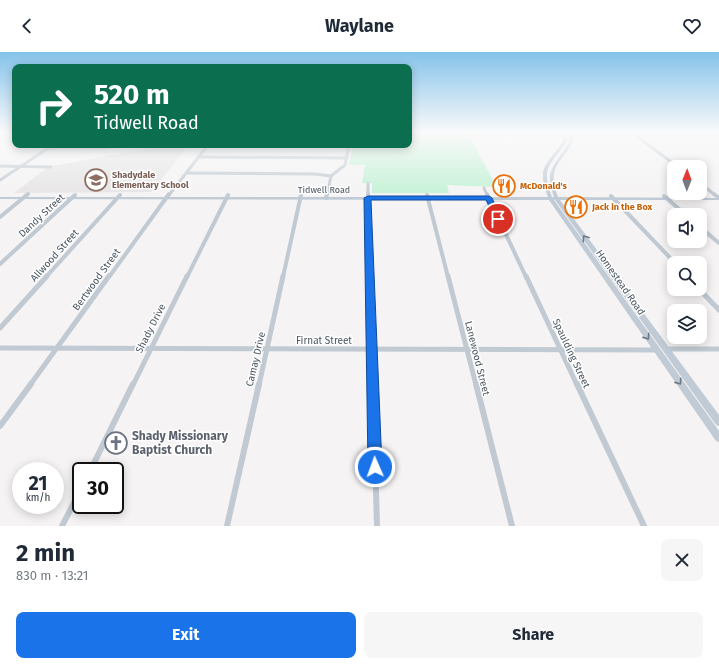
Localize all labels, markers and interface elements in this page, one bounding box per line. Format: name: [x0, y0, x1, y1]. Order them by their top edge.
icon: back: [16, 15, 38, 37]
text: Waylane: [325, 15, 394, 37]
icon: heart: [681, 15, 703, 37]
text: 520 m: [94, 78, 170, 111]
icon: right: [28, 80, 80, 132]
text: Tidwell Road: [94, 112, 199, 134]
north arrow: [667, 160, 707, 200]
map controls: [667, 160, 707, 344]
school or university icon: Shadydale Elementary School: [83, 167, 109, 193]
place label: Shadydale Elementary School: [112, 170, 189, 190]
restaurant icon: McDonald's: [491, 173, 517, 199]
place label: McDonald's: [520, 181, 568, 191]
street label: Tidwell Road: [298, 185, 350, 195]
street label: Dandy Street: [16, 191, 67, 240]
restaurant icon: Jack in the Box: [563, 194, 589, 220]
pin: [481, 202, 515, 236]
place label: Jack in the Box: [591, 202, 653, 212]
icon: arrive: [487, 208, 509, 230]
button: sound: [667, 208, 707, 248]
street label: Allwood Street: [28, 227, 82, 284]
one-way arrow: [583, 235, 590, 242]
street label: Bertwood Street: [70, 246, 124, 313]
street label: Homestead Road: [593, 247, 647, 318]
button: search: [667, 256, 707, 296]
street label: Shady Drive: [133, 302, 168, 355]
button: layers: [667, 304, 707, 344]
street label: Spaulding Street: [550, 317, 593, 390]
street label: Lanewood Street: [462, 320, 492, 397]
street label: Camay Drive: [244, 331, 268, 388]
one-way arrow: [642, 332, 649, 339]
street label: Firnat Street: [296, 335, 352, 347]
one-way arrow: [674, 377, 681, 384]
place label: Shady Missionary Baptist Church: [132, 429, 229, 457]
church icon: Shady Missionary Baptist Church: [103, 430, 129, 456]
position arrow: [354, 446, 396, 488]
speed limit sign: 30: [72, 462, 124, 514]
text: 21: [28, 471, 48, 495]
text: km/h: [26, 492, 50, 504]
text: 2 min: [16, 539, 75, 567]
button: close: [661, 539, 703, 581]
text: 830 m · 13:21: [16, 568, 88, 583]
button: Exit: [16, 612, 356, 658]
button: Share: [364, 612, 703, 658]

